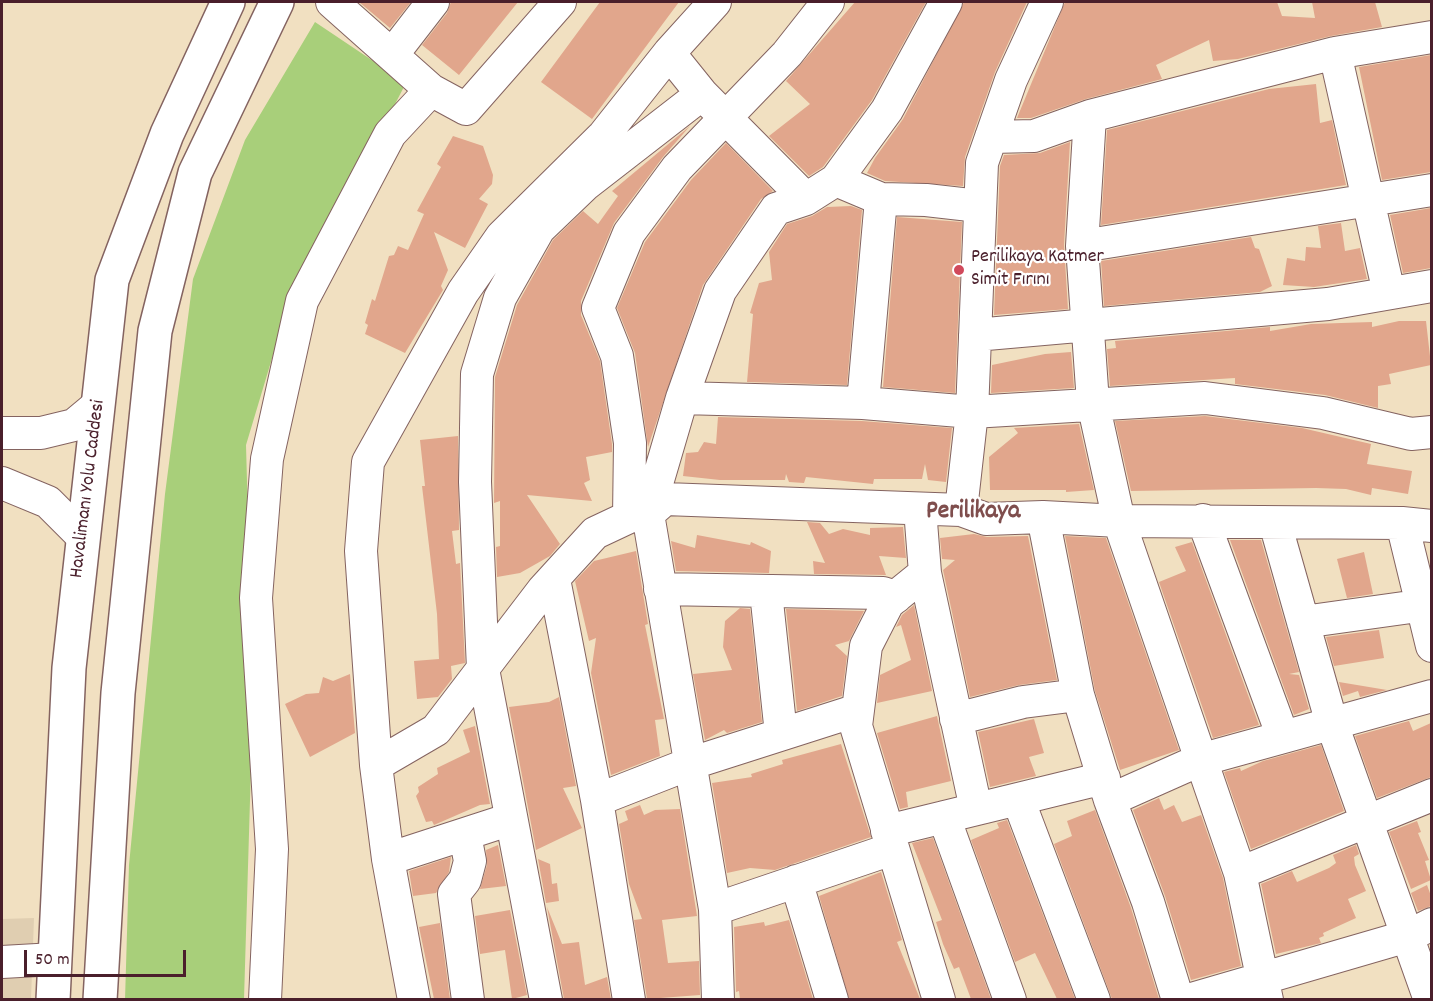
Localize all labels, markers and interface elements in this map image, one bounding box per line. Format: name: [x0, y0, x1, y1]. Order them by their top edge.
place label: Perilikaya Katmer Simit Fırını: [971, 246, 1104, 293]
marker: Perilikaya Katmer Simit Fırını: [952, 263, 966, 277]
street label: Havalimanı Yolu Caddesi: [66, 398, 112, 580]
district label: Perilikaya: [926, 497, 1020, 529]
scale bar: [27, 938, 189, 976]
text: 50 m: [35, 948, 70, 973]

